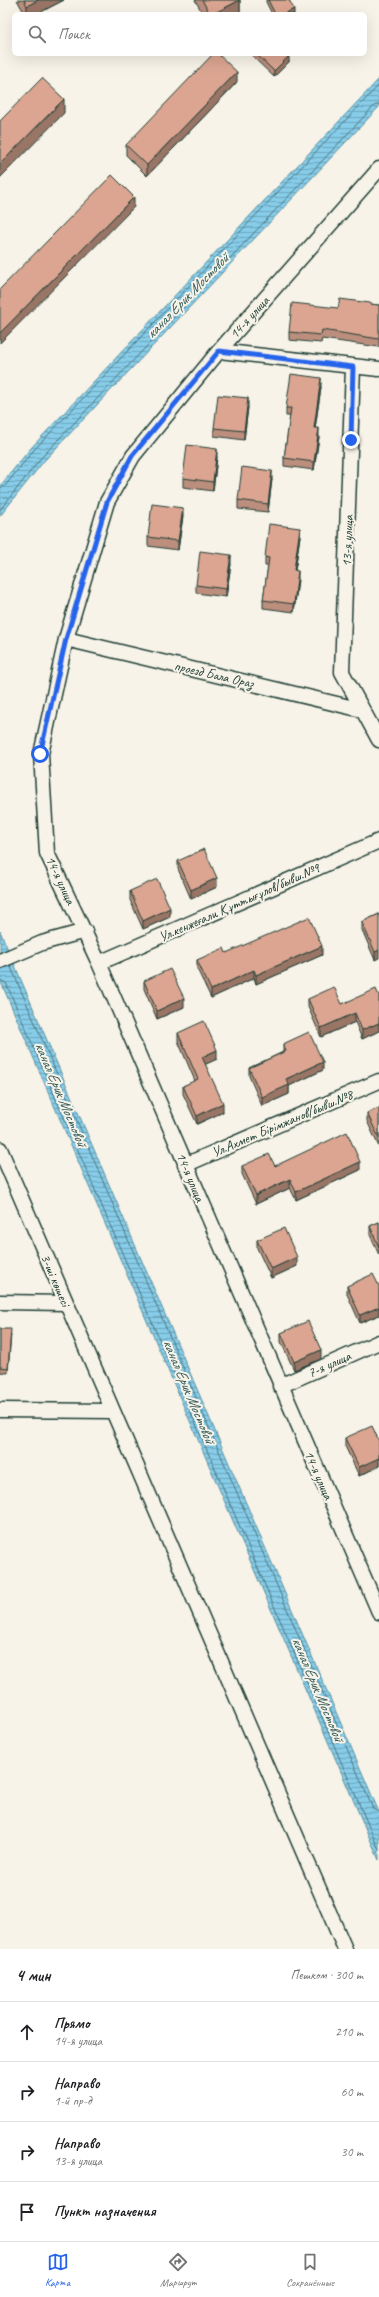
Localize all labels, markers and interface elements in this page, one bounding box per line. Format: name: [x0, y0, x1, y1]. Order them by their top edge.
search box: [12, 12, 367, 56]
icon: search: [26, 23, 48, 45]
text: Поиск: [58, 25, 90, 44]
water label: канал Ерик Мостовой: [142, 248, 235, 343]
street label: 14-я улица: [226, 292, 274, 342]
route end: [342, 431, 360, 449]
street label: 13-я улица: [338, 514, 357, 567]
street label: проезд Бала Ораз: [173, 657, 256, 692]
route start: [31, 745, 49, 763]
street label: 14-я улица: [42, 853, 80, 908]
street label: Ул.кенжеғали Құттығұлов/бывш.№9: [156, 859, 324, 946]
water label: канал Ерик Мостовой: [30, 1039, 92, 1152]
street label: Ул.Ахмет Бірімжанов/бывш.№8: [209, 1085, 357, 1161]
street label: 14-я улица: [173, 1150, 209, 1205]
street label: 3-ші көшесі: [37, 1251, 75, 1311]
water label: канал Ерик Мостовой: [158, 1336, 220, 1449]
street label: 7-я улица: [305, 1347, 354, 1381]
street label: 14-я улица: [300, 1448, 337, 1503]
water label: канал Ерик Мостовой: [287, 1634, 349, 1747]
text: 4 мин: [16, 1965, 51, 1986]
text: Пешком · 300 m: [290, 1967, 363, 1983]
text: Прямо: [54, 2014, 90, 2033]
icon: ahead: [16, 2021, 38, 2043]
text: 210 m: [335, 2024, 363, 2040]
text: 14-я улица: [54, 2033, 102, 2049]
text: Направо: [54, 2074, 100, 2093]
icon: right: [16, 2081, 38, 2103]
text: 60 m: [341, 2084, 363, 2100]
text: 1-й пр-д: [54, 2093, 91, 2109]
text: Направо: [54, 2134, 100, 2153]
icon: right: [16, 2141, 38, 2163]
text: 30 m: [341, 2144, 363, 2160]
text: 13-я улица: [54, 2153, 102, 2169]
icon: arrive: [16, 2201, 38, 2223]
text: Пункт назначения: [54, 2202, 156, 2221]
tab: Карта: [45, 2251, 70, 2289]
tab: Маршрут: [160, 2251, 196, 2289]
tab: Сохранённые: [286, 2251, 334, 2289]

